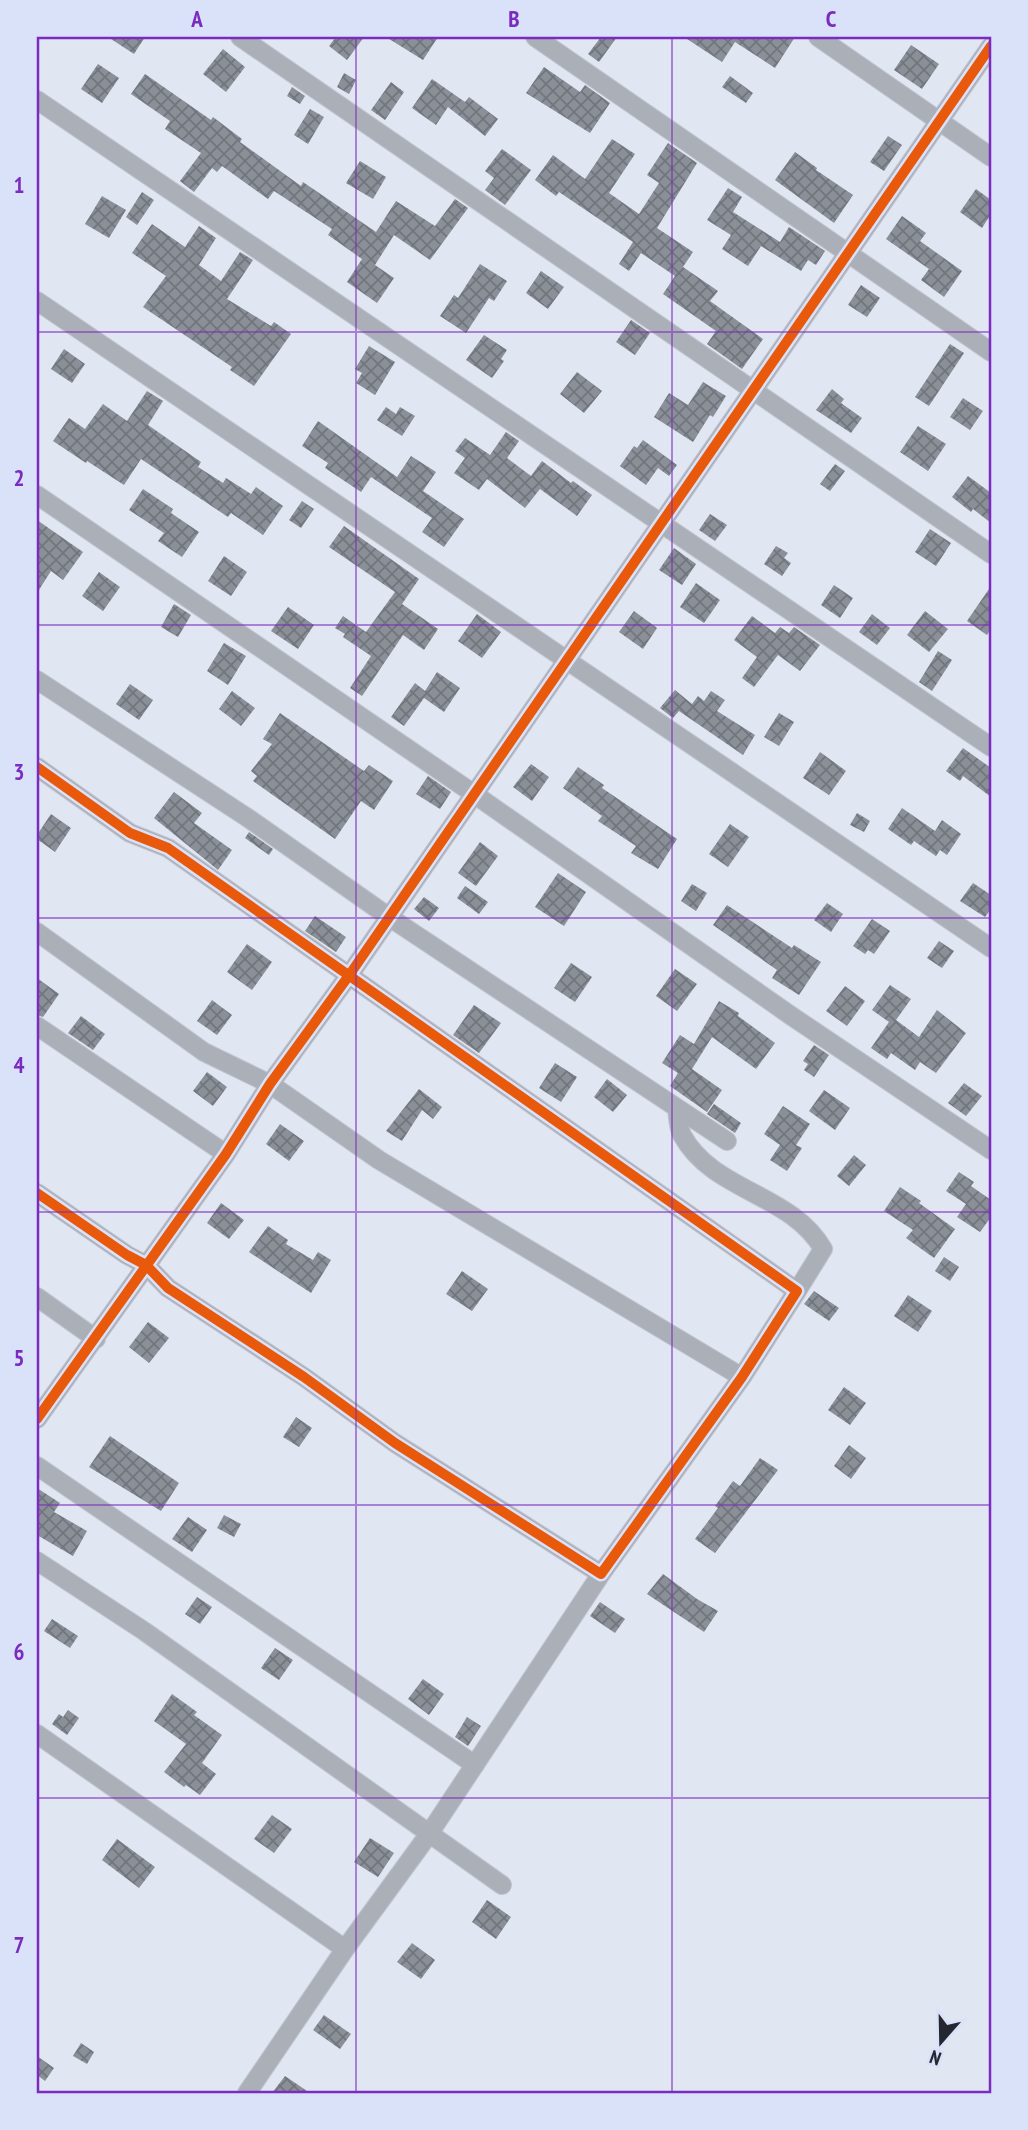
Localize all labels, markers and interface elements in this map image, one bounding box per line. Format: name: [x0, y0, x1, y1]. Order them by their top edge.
text: A: [190, 4, 203, 33]
text: B: [508, 4, 520, 33]
text: C: [826, 4, 837, 33]
text: 1: [14, 170, 25, 199]
text: 2: [14, 463, 25, 492]
text: 3: [14, 757, 25, 786]
text: 4: [14, 1050, 25, 1079]
text: 5: [14, 1343, 25, 1372]
text: 6: [14, 1637, 25, 1666]
text: 7: [14, 1930, 25, 1959]
north arrow: [906, 2008, 976, 2078]
text: N: [926, 2045, 944, 2071]

